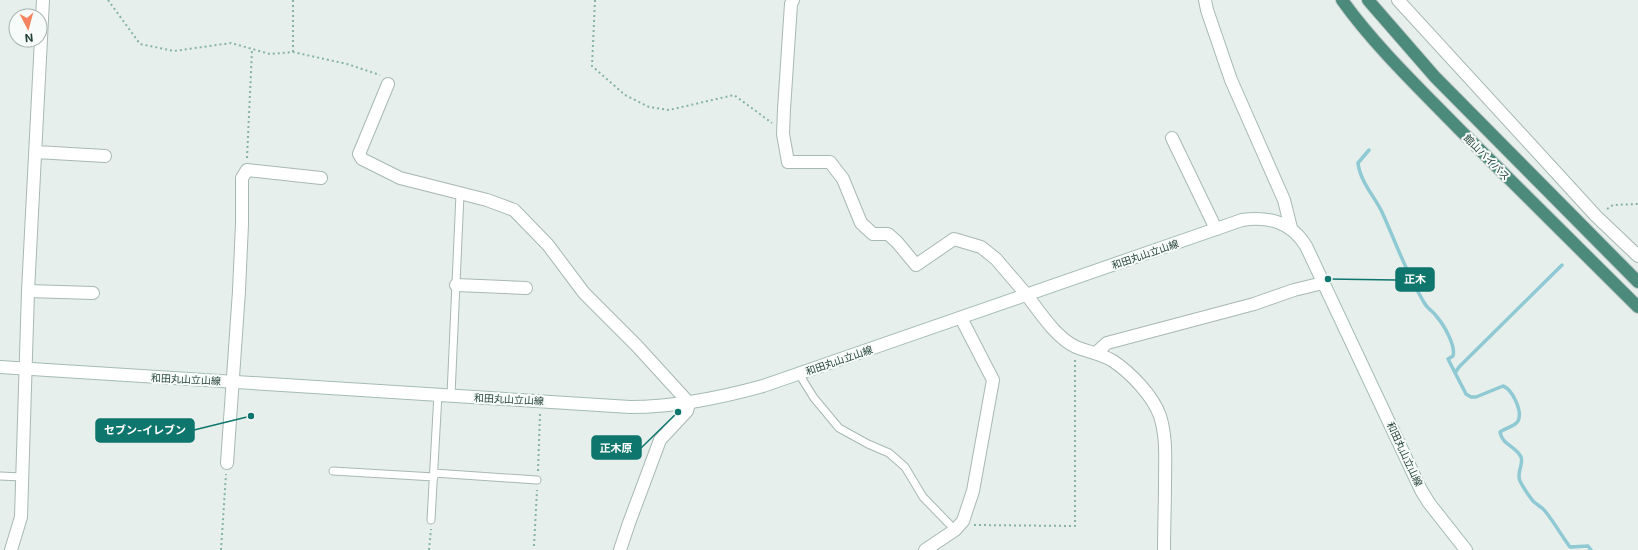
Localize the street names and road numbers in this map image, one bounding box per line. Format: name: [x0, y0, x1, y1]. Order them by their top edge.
street label: 館山バイパス: [1462, 132, 1512, 182]
street label: 和田丸山立山線: [1110, 237, 1180, 271]
street label: 和田丸山立山線: [804, 343, 874, 377]
street label: 和田丸山立山線: [151, 371, 221, 387]
street label: 和田丸山立山線: [474, 391, 544, 407]
street label: 和田丸山立山線: [1385, 420, 1425, 488]

